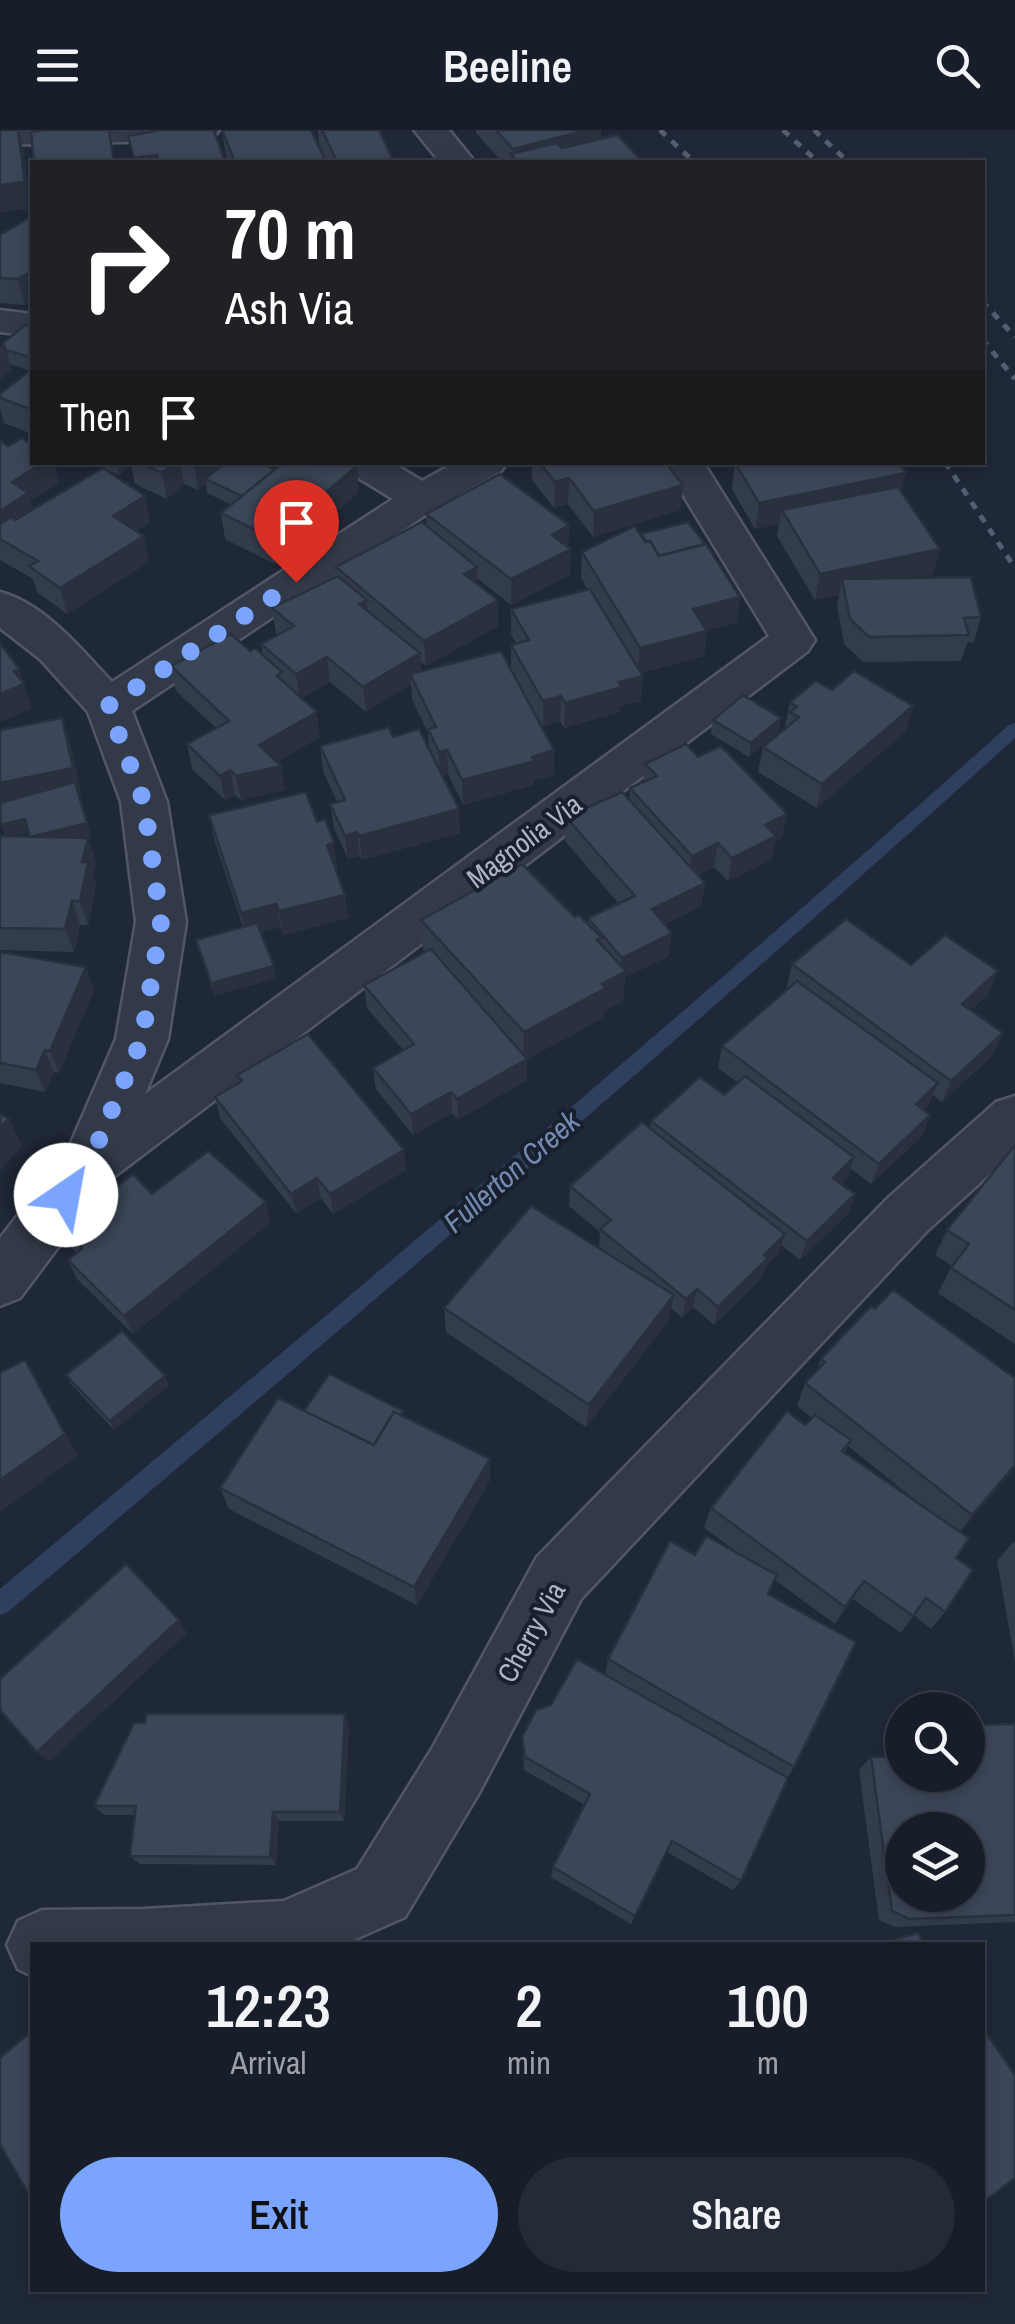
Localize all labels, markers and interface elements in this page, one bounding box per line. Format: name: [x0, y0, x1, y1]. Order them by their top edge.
text: Beeline: [443, 35, 572, 96]
icon: menu: [30, 38, 85, 93]
icon: search: [930, 38, 985, 93]
text: 70 m: [225, 187, 356, 281]
icon: right: [60, 200, 190, 330]
text: Ash Via: [225, 277, 354, 338]
icon: arrive: [151, 390, 206, 445]
text: Then: [60, 392, 131, 443]
pin: [254, 480, 339, 583]
icon: arrive: [269, 495, 324, 550]
street label: Magnolia Via: [459, 785, 589, 897]
water label: Fullerton Creek: [434, 1100, 589, 1241]
position arrow: [14, 1143, 118, 1247]
street label: Cherry Via: [488, 1575, 574, 1689]
map controls: [885, 1692, 985, 1912]
button: search: [885, 1692, 985, 1792]
button: layers: [885, 1812, 985, 1912]
text: 12:23: [206, 1965, 331, 2046]
text: 2: [515, 1965, 543, 2046]
text: 100: [727, 1965, 809, 2046]
text: Arrival: [231, 2041, 306, 2084]
text: min: [507, 2041, 551, 2084]
text: m: [757, 2041, 779, 2084]
button: Exit: [60, 2157, 498, 2272]
button: Share: [518, 2157, 955, 2272]

